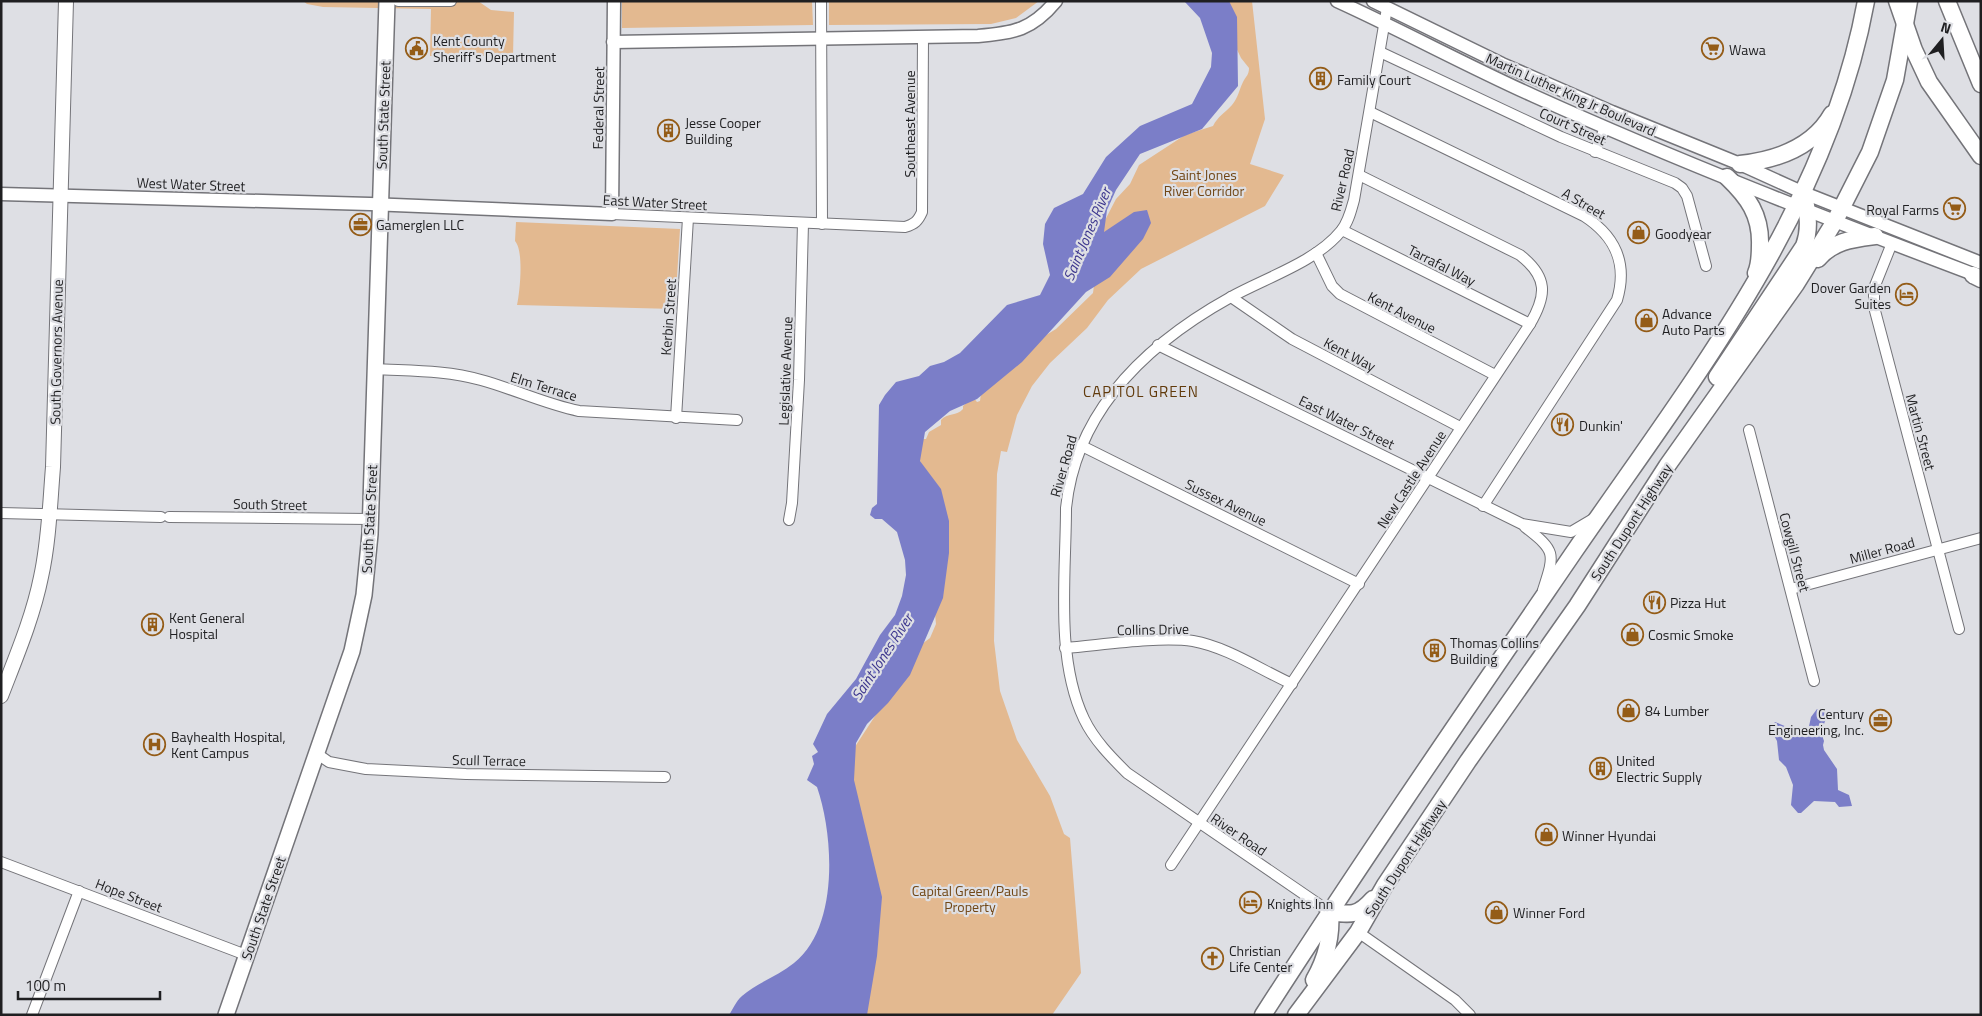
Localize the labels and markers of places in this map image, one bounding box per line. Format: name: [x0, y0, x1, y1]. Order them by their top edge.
place label: Kent County Sheriff's Department: [433, 30, 556, 67]
public building icon: Kent County Sheriff's Department: [405, 36, 429, 60]
supermarket icon: Wawa: [1701, 37, 1725, 61]
place label: Wawa: [1729, 39, 1766, 60]
building icon: Family Court: [1309, 67, 1333, 91]
place label: Family Court: [1337, 69, 1411, 90]
place label: Jesse Cooper Building: [685, 112, 761, 149]
building icon: Jesse Cooper Building: [657, 118, 681, 142]
supermarket icon: Royal Farms: [1943, 197, 1967, 221]
place label: Royal Farms: [1866, 199, 1939, 220]
office icon: Gamerglen LLC: [348, 212, 372, 236]
place label: Gamerglen LLC: [376, 214, 464, 235]
shop icon: Goodyear: [1627, 221, 1651, 245]
place label: Goodyear: [1655, 223, 1712, 244]
place label: Dover Garden Suites: [1811, 277, 1891, 314]
hotel icon: Dover Garden Suites: [1895, 283, 1919, 307]
place label: Advance Auto Parts: [1662, 303, 1725, 340]
shop icon: Advance Auto Parts: [1634, 309, 1658, 333]
restaurant icon: Dunkin': [1551, 413, 1575, 437]
place label: Dunkin': [1579, 415, 1623, 436]
restaurant icon: Pizza Hut: [1642, 590, 1666, 614]
place label: Pizza Hut: [1670, 592, 1726, 613]
place label: Kent General Hospital: [169, 607, 245, 644]
building icon: Kent General Hospital: [141, 613, 165, 637]
shop icon: Cosmic Smoke: [1620, 622, 1644, 646]
place label: Cosmic Smoke: [1648, 624, 1734, 645]
place label: Thomas Collins Building: [1450, 632, 1539, 669]
building icon: Thomas Collins Building: [1422, 638, 1446, 662]
shop icon: 84 Lumber: [1617, 698, 1641, 722]
place label: 84 Lumber: [1645, 700, 1709, 721]
place label: Century Engineering, Inc.: [1768, 703, 1864, 740]
office icon: Century Engineering, Inc.: [1868, 709, 1892, 733]
place label: Bayhealth Hospital, Kent Campus: [171, 726, 286, 763]
hospital icon: Bayhealth Hospital, Kent Campus: [143, 732, 167, 756]
place label: United Electric Supply: [1616, 750, 1702, 787]
building icon: United Electric Supply: [1588, 756, 1612, 780]
shop icon: Winner Hyundai: [1534, 823, 1558, 847]
place label: Winner Hyundai: [1562, 825, 1656, 846]
hotel icon: Knights Inn: [1239, 891, 1263, 915]
place label: Knights Inn: [1267, 893, 1333, 914]
shop icon: Winner Ford: [1485, 900, 1509, 924]
place label: Winner Ford: [1513, 902, 1585, 923]
place label: Christian Life Center: [1229, 940, 1292, 977]
church icon: Christian Life Center: [1201, 946, 1225, 970]

